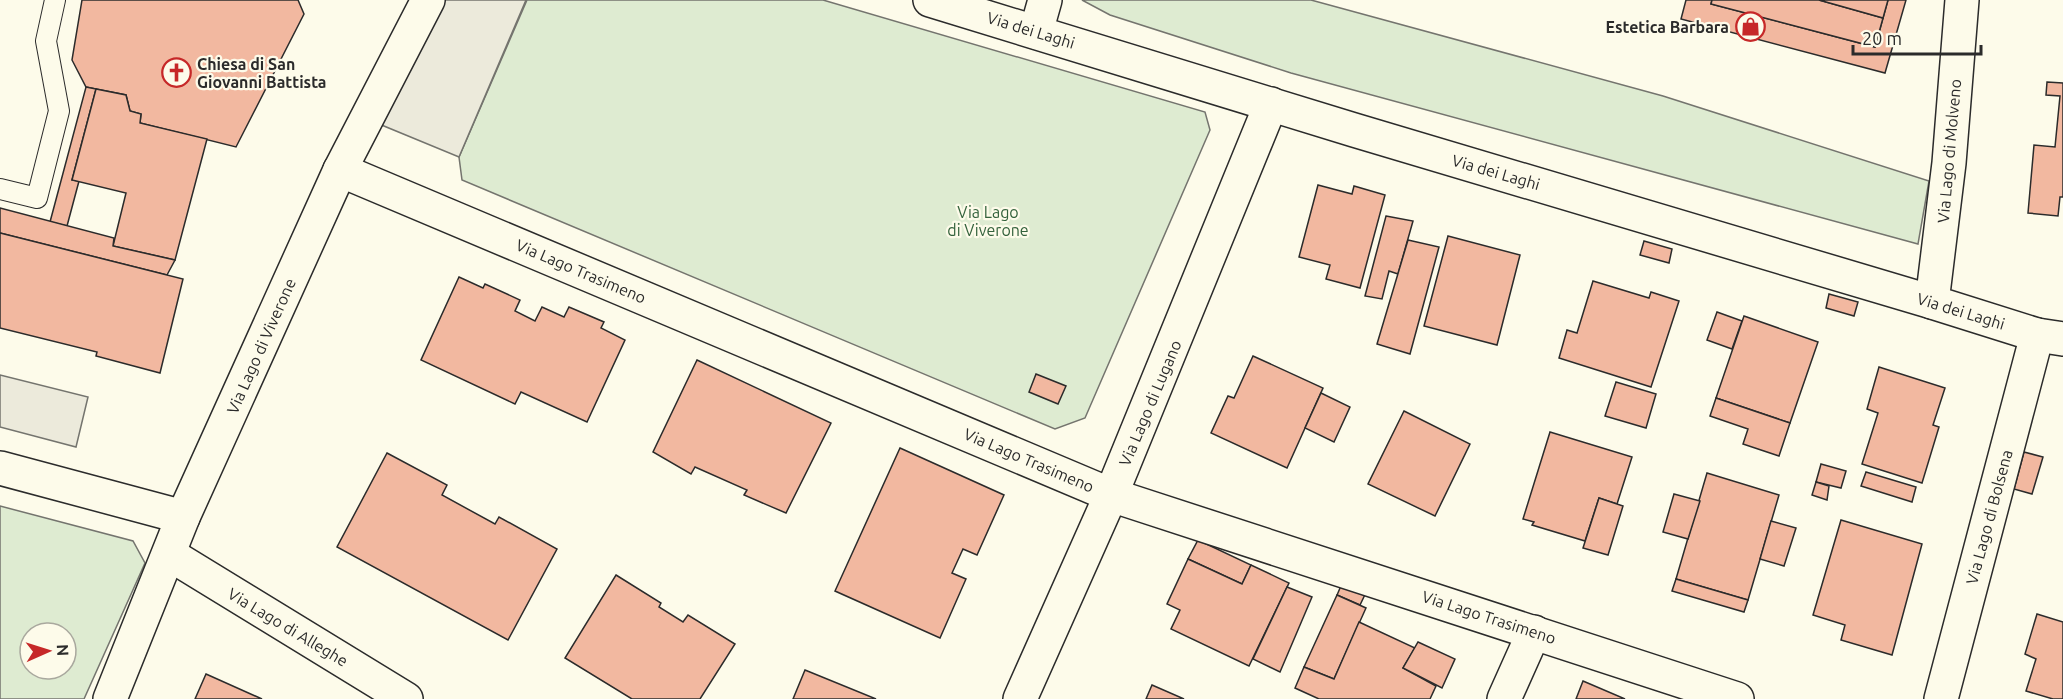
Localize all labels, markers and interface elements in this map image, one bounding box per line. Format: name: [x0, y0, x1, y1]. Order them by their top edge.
street label: Via dei Laghi: [985, 8, 1077, 52]
shop icon: Estetica Barbara: [1734, 11, 1766, 43]
place label: Estetica Barbara: [1605, 18, 1729, 36]
scale bar: [1853, 18, 1980, 56]
text: 20 m: [1862, 28, 1902, 48]
place label: Chiesa di San Giovanni Battista: [197, 55, 326, 91]
church icon: Chiesa di San Giovanni Battista: [160, 57, 192, 89]
street label: Via Lago di Molveno: [1934, 78, 1964, 224]
street label: Via dei Laghi: [1450, 151, 1542, 193]
park label: Via Lago di Viverone: [947, 203, 1029, 239]
street label: Via Lago Trasimeno: [513, 235, 649, 307]
street label: Via Lago di Viverone: [223, 275, 299, 417]
street label: Via dei Laghi: [1915, 289, 2007, 333]
street label: Via Lago di Lugano: [1115, 337, 1185, 469]
street label: Via Lago Trasimeno: [961, 424, 1097, 496]
street label: Via Lago di Bolsena: [1962, 448, 2016, 586]
street label: Via Lago di Alleghe: [225, 584, 351, 670]
street label: Via Lago Trasimeno: [1420, 587, 1558, 647]
north arrow: [18, 621, 78, 681]
text: N: [54, 644, 72, 657]

